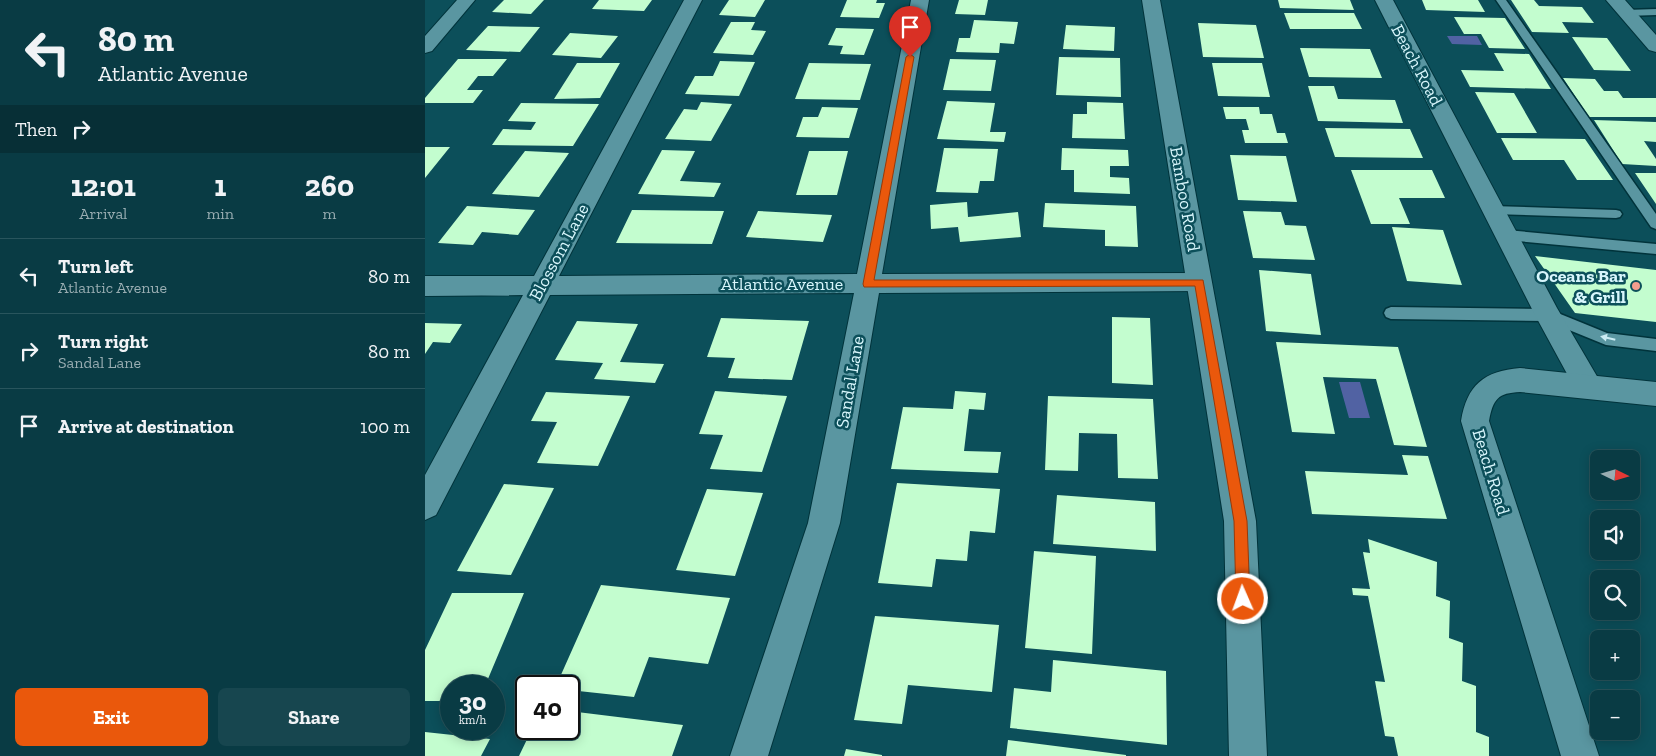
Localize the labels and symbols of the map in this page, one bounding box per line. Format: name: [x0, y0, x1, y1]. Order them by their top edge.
pin: [889, 6, 931, 57]
street label: Beach Road: [1386, 21, 1448, 110]
street label: Bamboo Road: [1165, 145, 1205, 253]
street label: Blossom Lane: [524, 200, 594, 304]
place label: Oceans Bar & Grill: [1536, 265, 1626, 308]
street label: Atlantic Avenue: [721, 273, 843, 295]
marker: Oceans Bar & Grill: [1630, 280, 1642, 292]
street label: Sandal Lane: [831, 334, 869, 430]
one-way arrow: [1600, 334, 1615, 342]
street label: Beach Road: [1467, 426, 1515, 518]
north arrow: [1590, 450, 1640, 500]
position arrow: [1216, 572, 1268, 624]
speed limit sign: 40: [515, 675, 580, 740]

